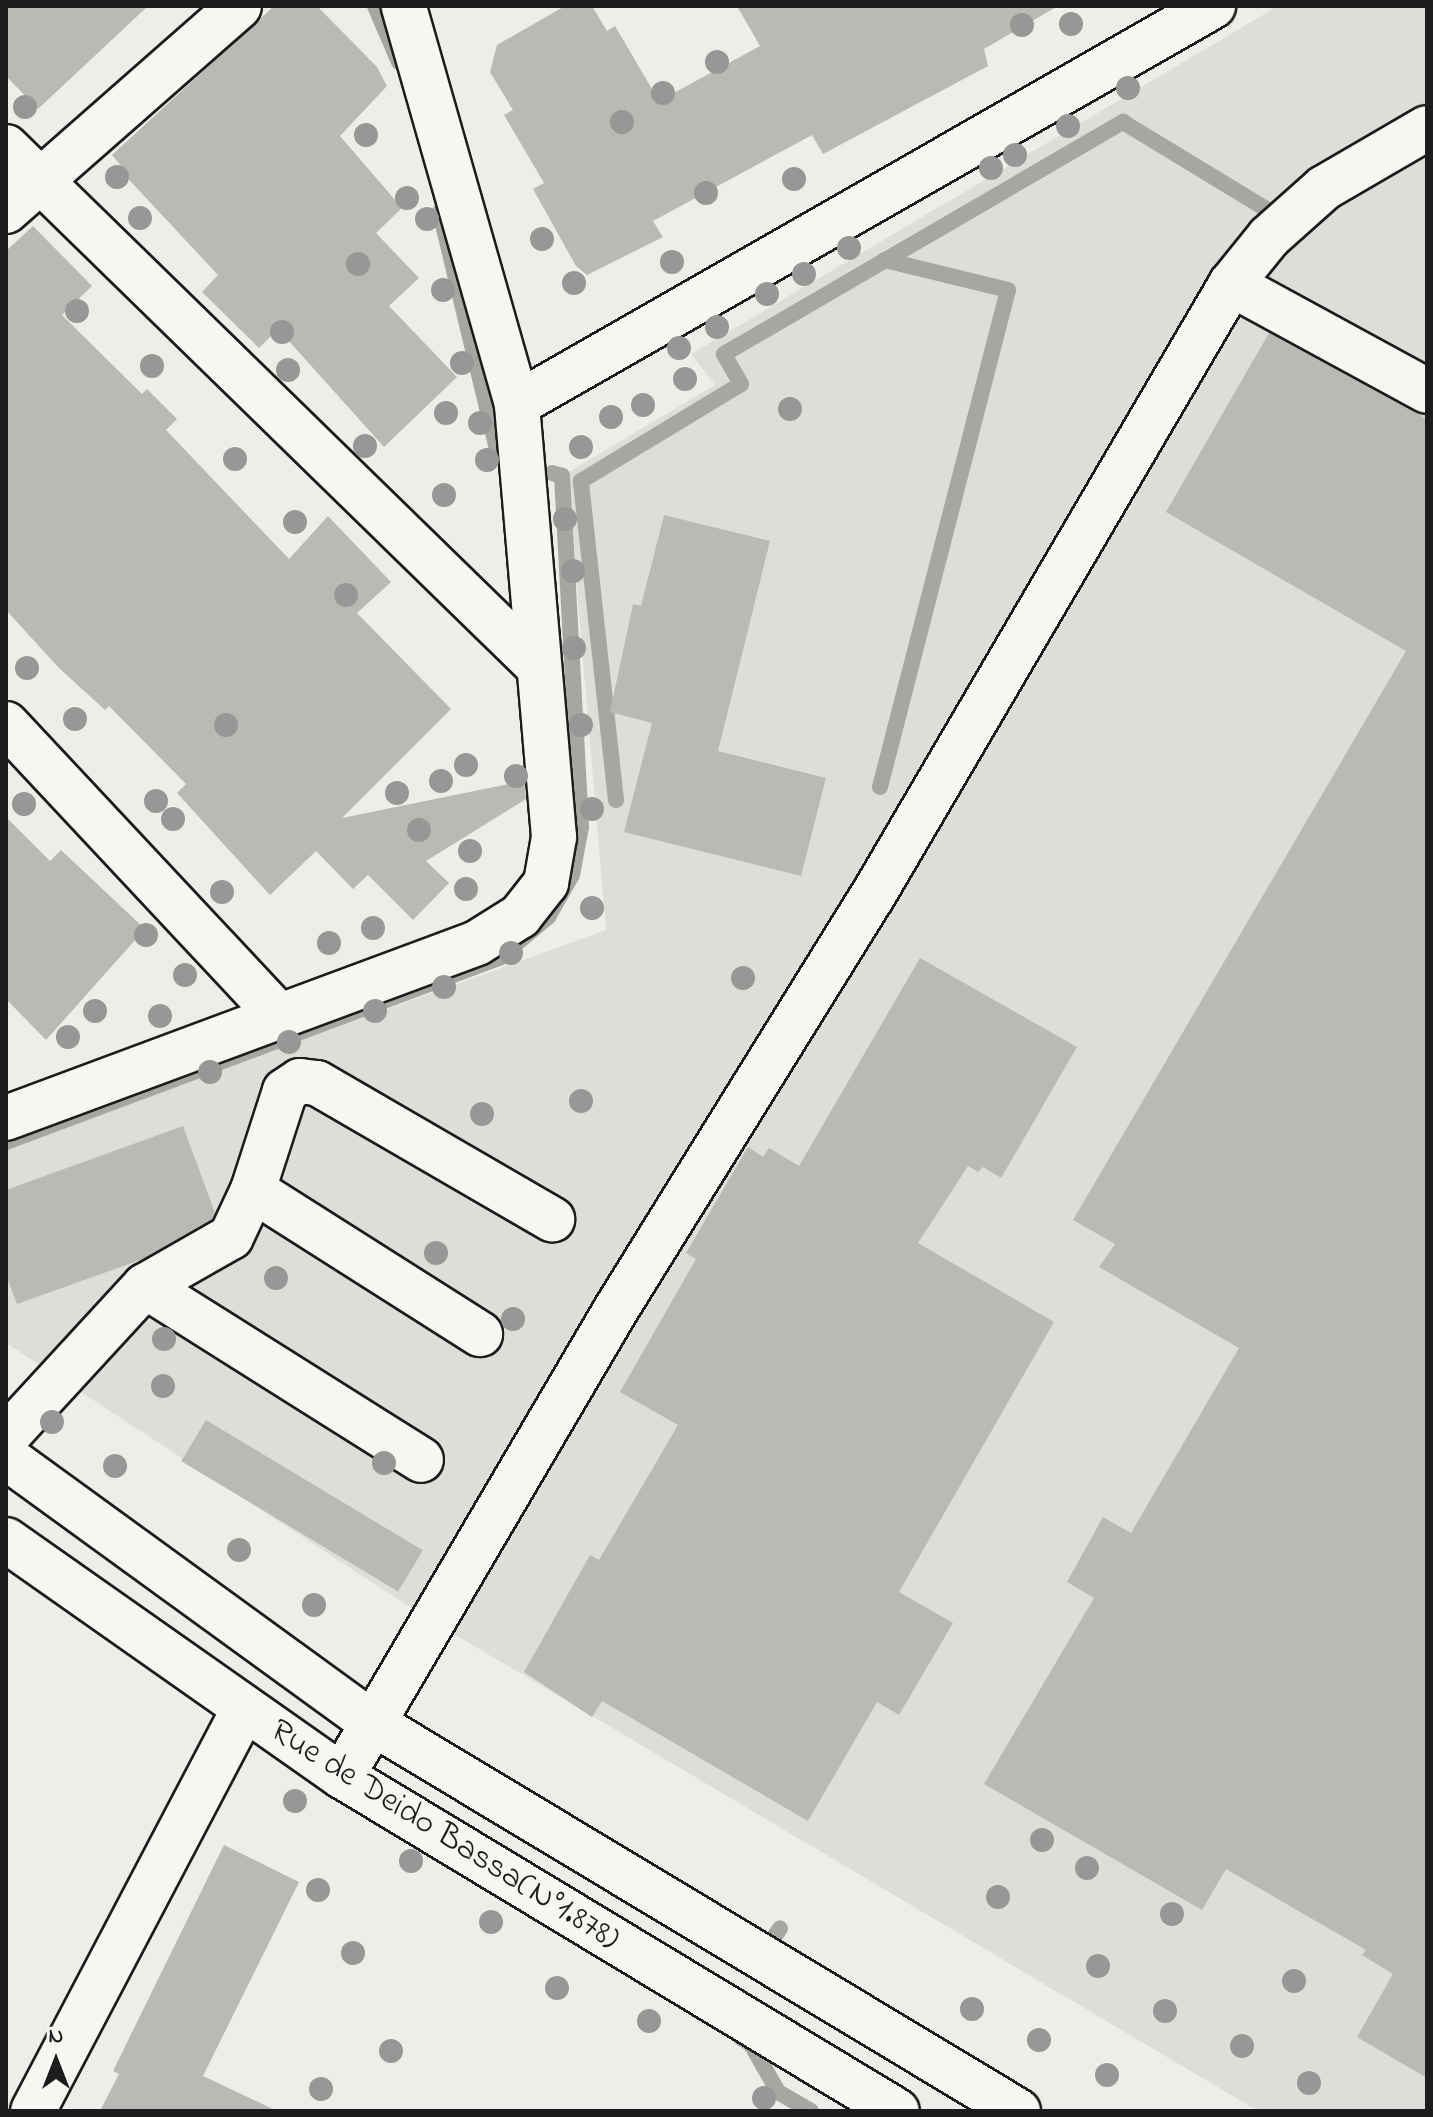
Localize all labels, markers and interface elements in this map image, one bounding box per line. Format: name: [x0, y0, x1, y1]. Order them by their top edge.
street label: Rue de Deido Bassa(N°1.878): [262, 1712, 626, 1960]
north arrow: [16, 2021, 96, 2101]
text: N: [49, 2021, 63, 2053]

